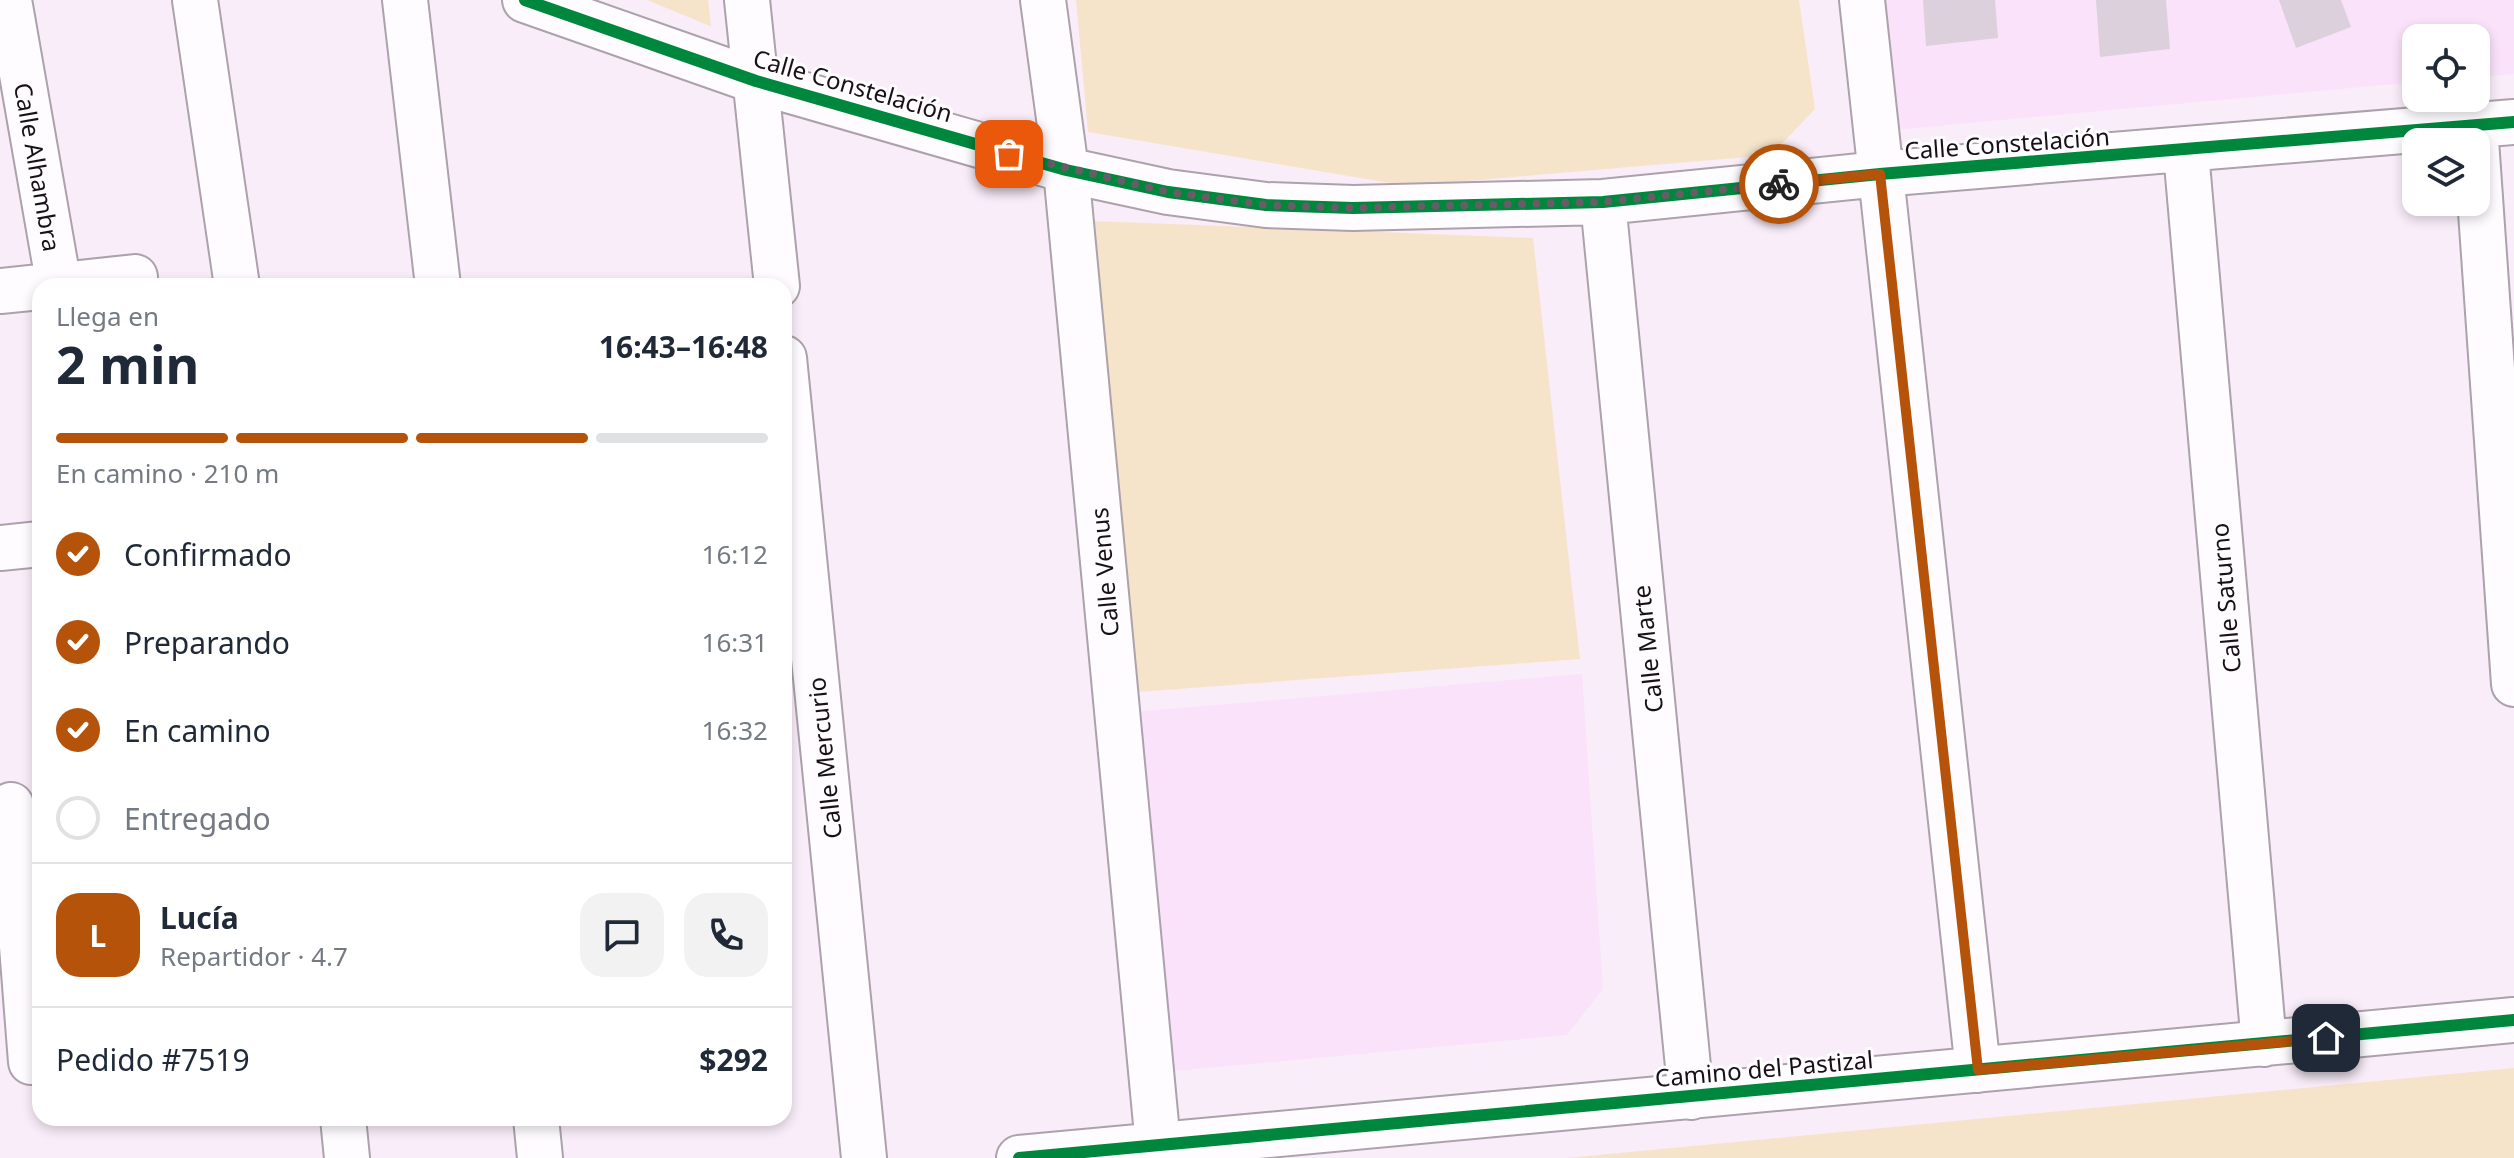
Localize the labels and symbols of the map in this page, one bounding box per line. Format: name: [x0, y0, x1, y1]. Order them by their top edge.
street label: Calle Constelación: [750, 41, 956, 129]
street label: Calle Alhambra: [7, 80, 69, 254]
street label: Calle Constelación: [1903, 119, 2111, 167]
pin: [975, 120, 1043, 188]
courier: [1739, 144, 1819, 224]
street label: Calle Venus: [1082, 506, 1126, 638]
street label: Calle Saturno: [2202, 522, 2248, 674]
street label: Calle Marte: [1624, 584, 1670, 714]
street label: Calle Mercurio: [799, 675, 849, 841]
pin: [2292, 1004, 2360, 1072]
street label: Camino del Pastizal: [1654, 1042, 1874, 1094]

